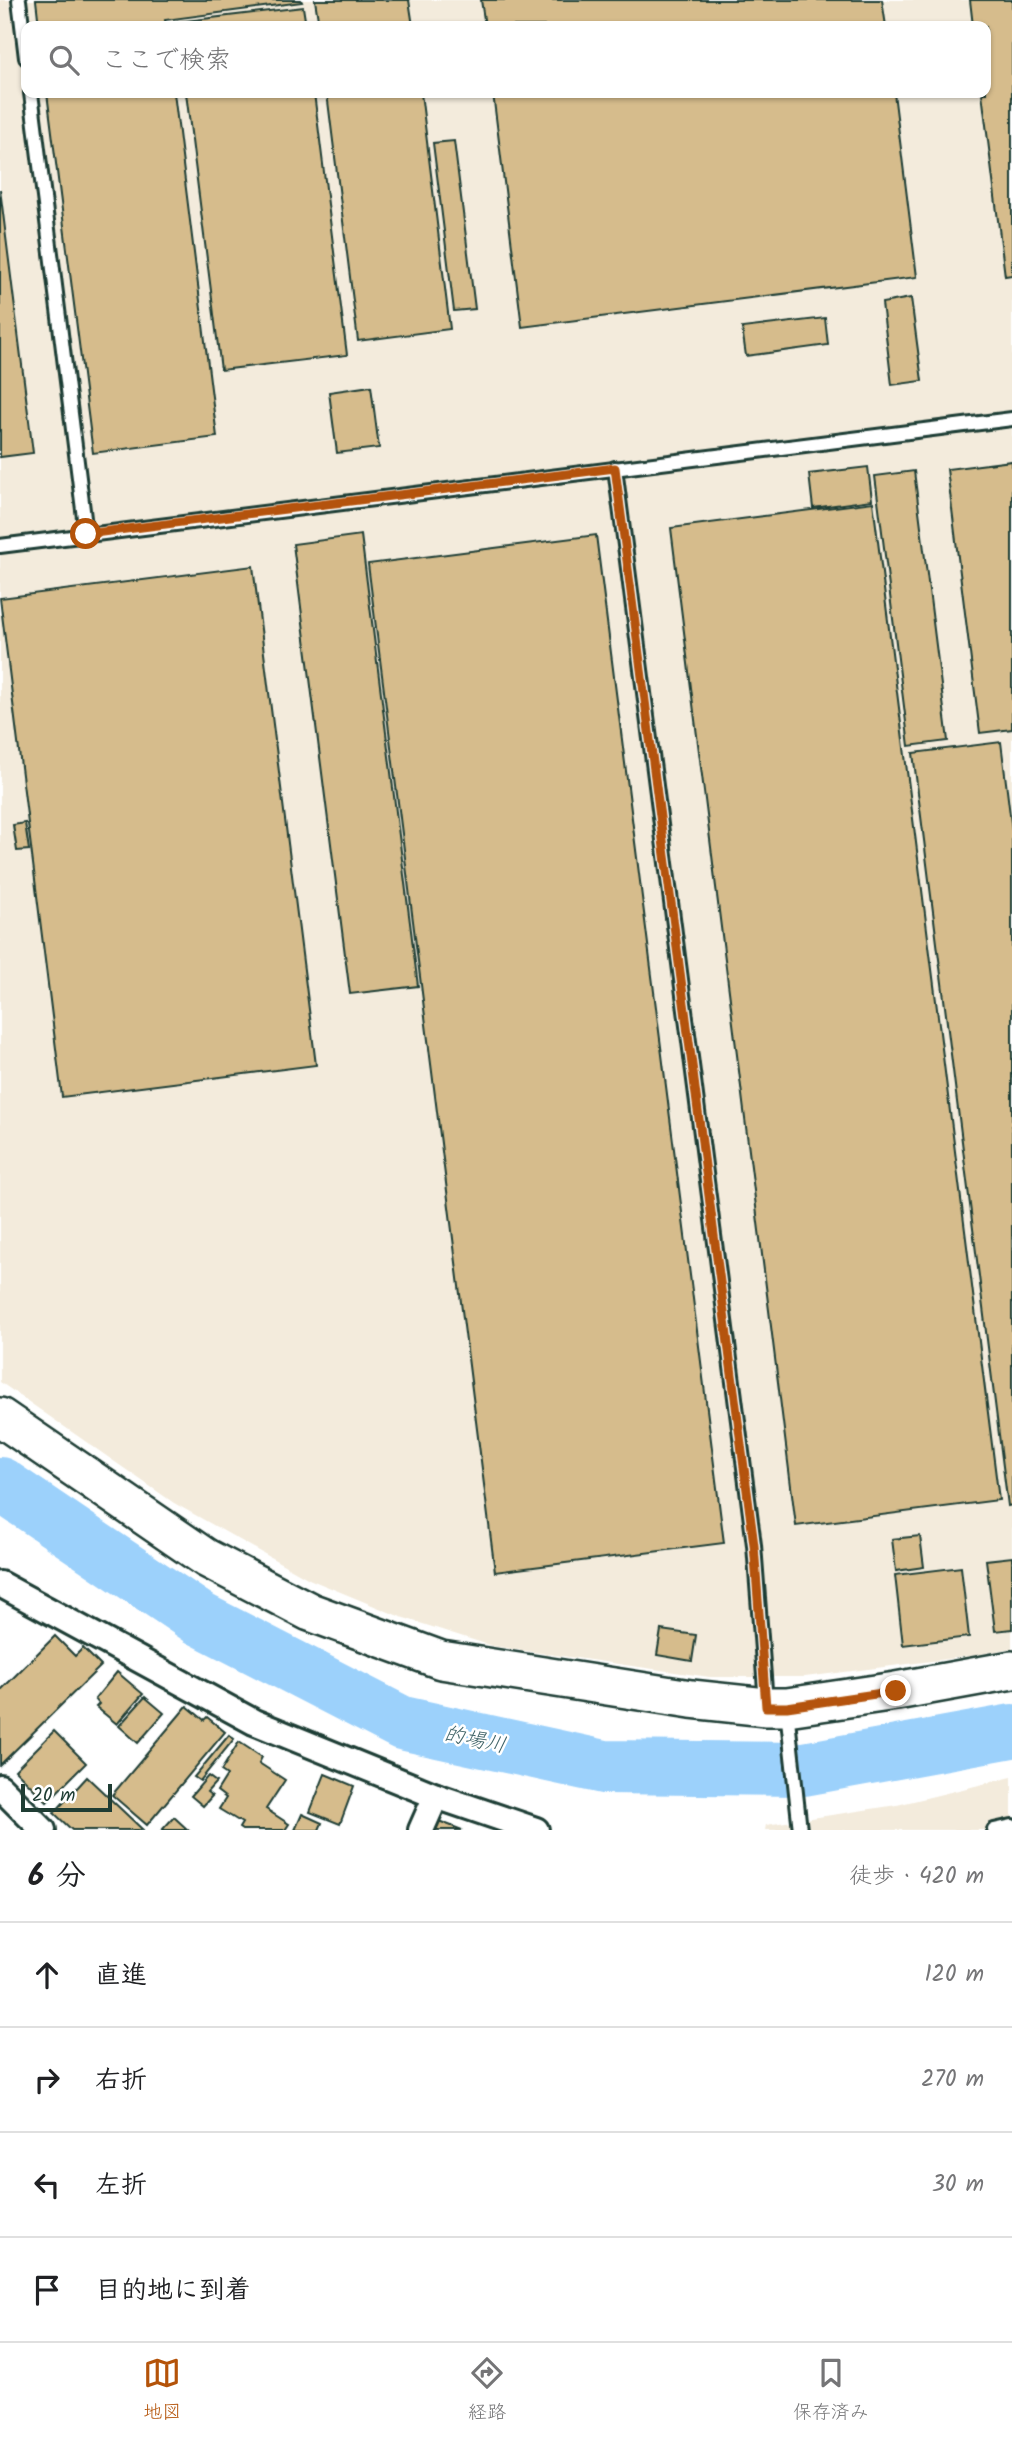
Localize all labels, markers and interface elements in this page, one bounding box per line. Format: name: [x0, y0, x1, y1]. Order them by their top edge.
search box: [21, 21, 991, 98]
text: ここで検索: [101, 40, 231, 82]
icon: search: [45, 41, 83, 79]
route start: [70, 518, 101, 549]
route end: [880, 1675, 911, 1706]
water label: 的場川: [440, 1718, 509, 1763]
scale bar: [21, 1781, 112, 1813]
text: 20 m: [32, 1781, 75, 1811]
text: 6 分: [28, 1853, 86, 1901]
text: 徒歩 · 420 m: [849, 1859, 984, 1895]
text: 直進: [95, 1955, 147, 1997]
icon: ahead: [28, 1956, 66, 1994]
text: 120 m: [924, 1957, 984, 1993]
text: 右折: [95, 2060, 147, 2102]
icon: right: [28, 2061, 66, 2099]
text: 270 m: [921, 2062, 984, 2098]
text: 左折: [95, 2165, 147, 2207]
icon: left: [28, 2166, 66, 2204]
text: 30 m: [932, 2167, 984, 2203]
text: 目的地に到着: [95, 2270, 251, 2312]
icon: arrive: [28, 2271, 66, 2309]
tab: 地図: [143, 2354, 181, 2428]
tab: 経路: [468, 2354, 506, 2428]
tab: 保存済み: [793, 2354, 869, 2428]

